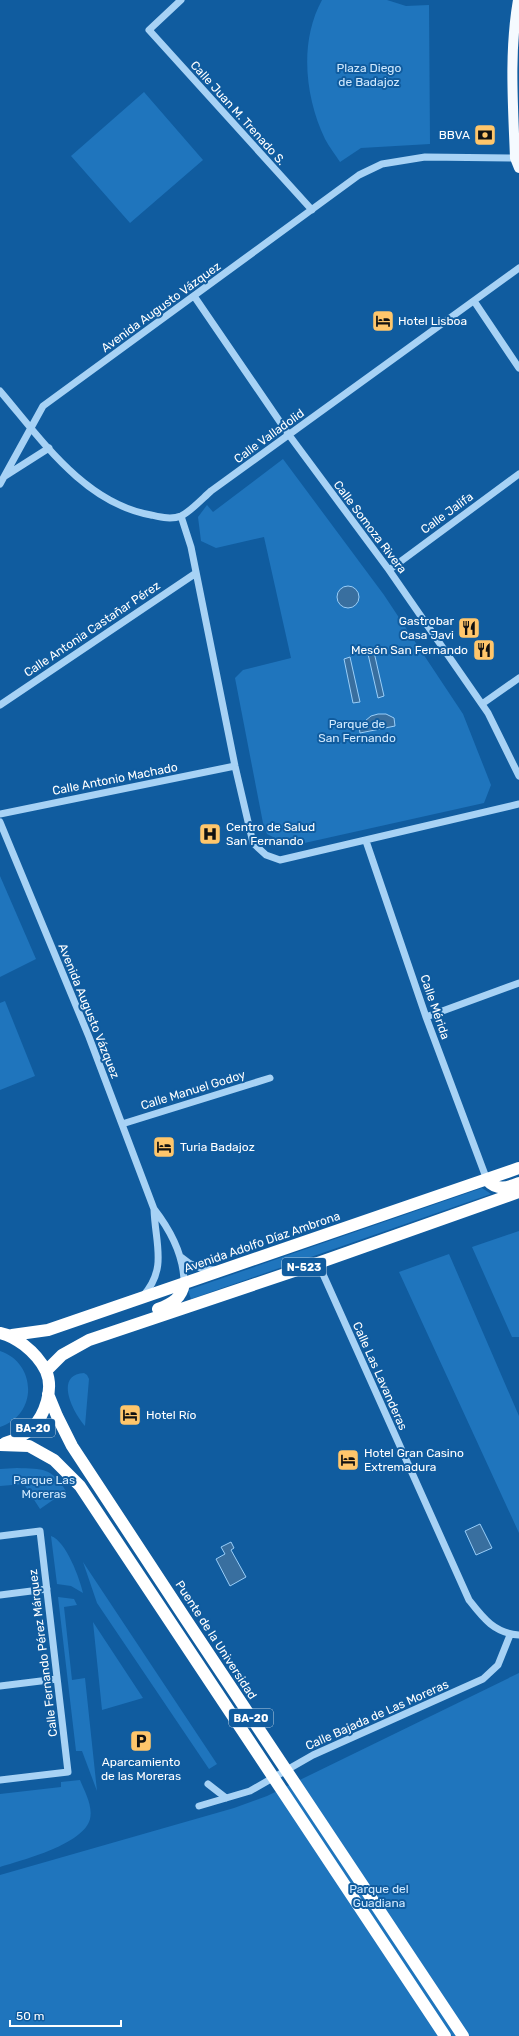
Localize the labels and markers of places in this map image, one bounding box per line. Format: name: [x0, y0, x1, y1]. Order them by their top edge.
bank icon: BBVA: [472, 122, 498, 148]
place label: BBVA: [439, 128, 470, 142]
hotel icon: Hotel Lisboa: [370, 308, 396, 334]
place label: Hotel Lisboa: [398, 314, 467, 328]
place label: Gastrobar Casa Javi: [399, 614, 454, 642]
restaurant icon: Gastrobar Casa Javi: [456, 615, 482, 641]
restaurant icon: Mesón San Fernando: [471, 637, 497, 663]
place label: Mesón San Fernando: [351, 643, 468, 657]
place label: Centro de Salud San Fernando: [226, 820, 315, 848]
hospital icon: Centro de Salud San Fernando: [197, 821, 223, 847]
hotel icon: Turia Badajoz: [151, 1134, 177, 1160]
place label: Turia Badajoz: [180, 1140, 255, 1154]
hotel icon: Hotel Río: [117, 1402, 143, 1428]
place label: Hotel Río: [146, 1408, 196, 1422]
place label: Hotel Gran Casino Extremadura: [364, 1446, 464, 1474]
hotel icon: Hotel Gran Casino Extremadura: [335, 1447, 361, 1473]
parking icon: Aparcamiento de las Moreras: [128, 1728, 154, 1754]
place label: Aparcamiento de las Moreras: [101, 1755, 181, 1783]

